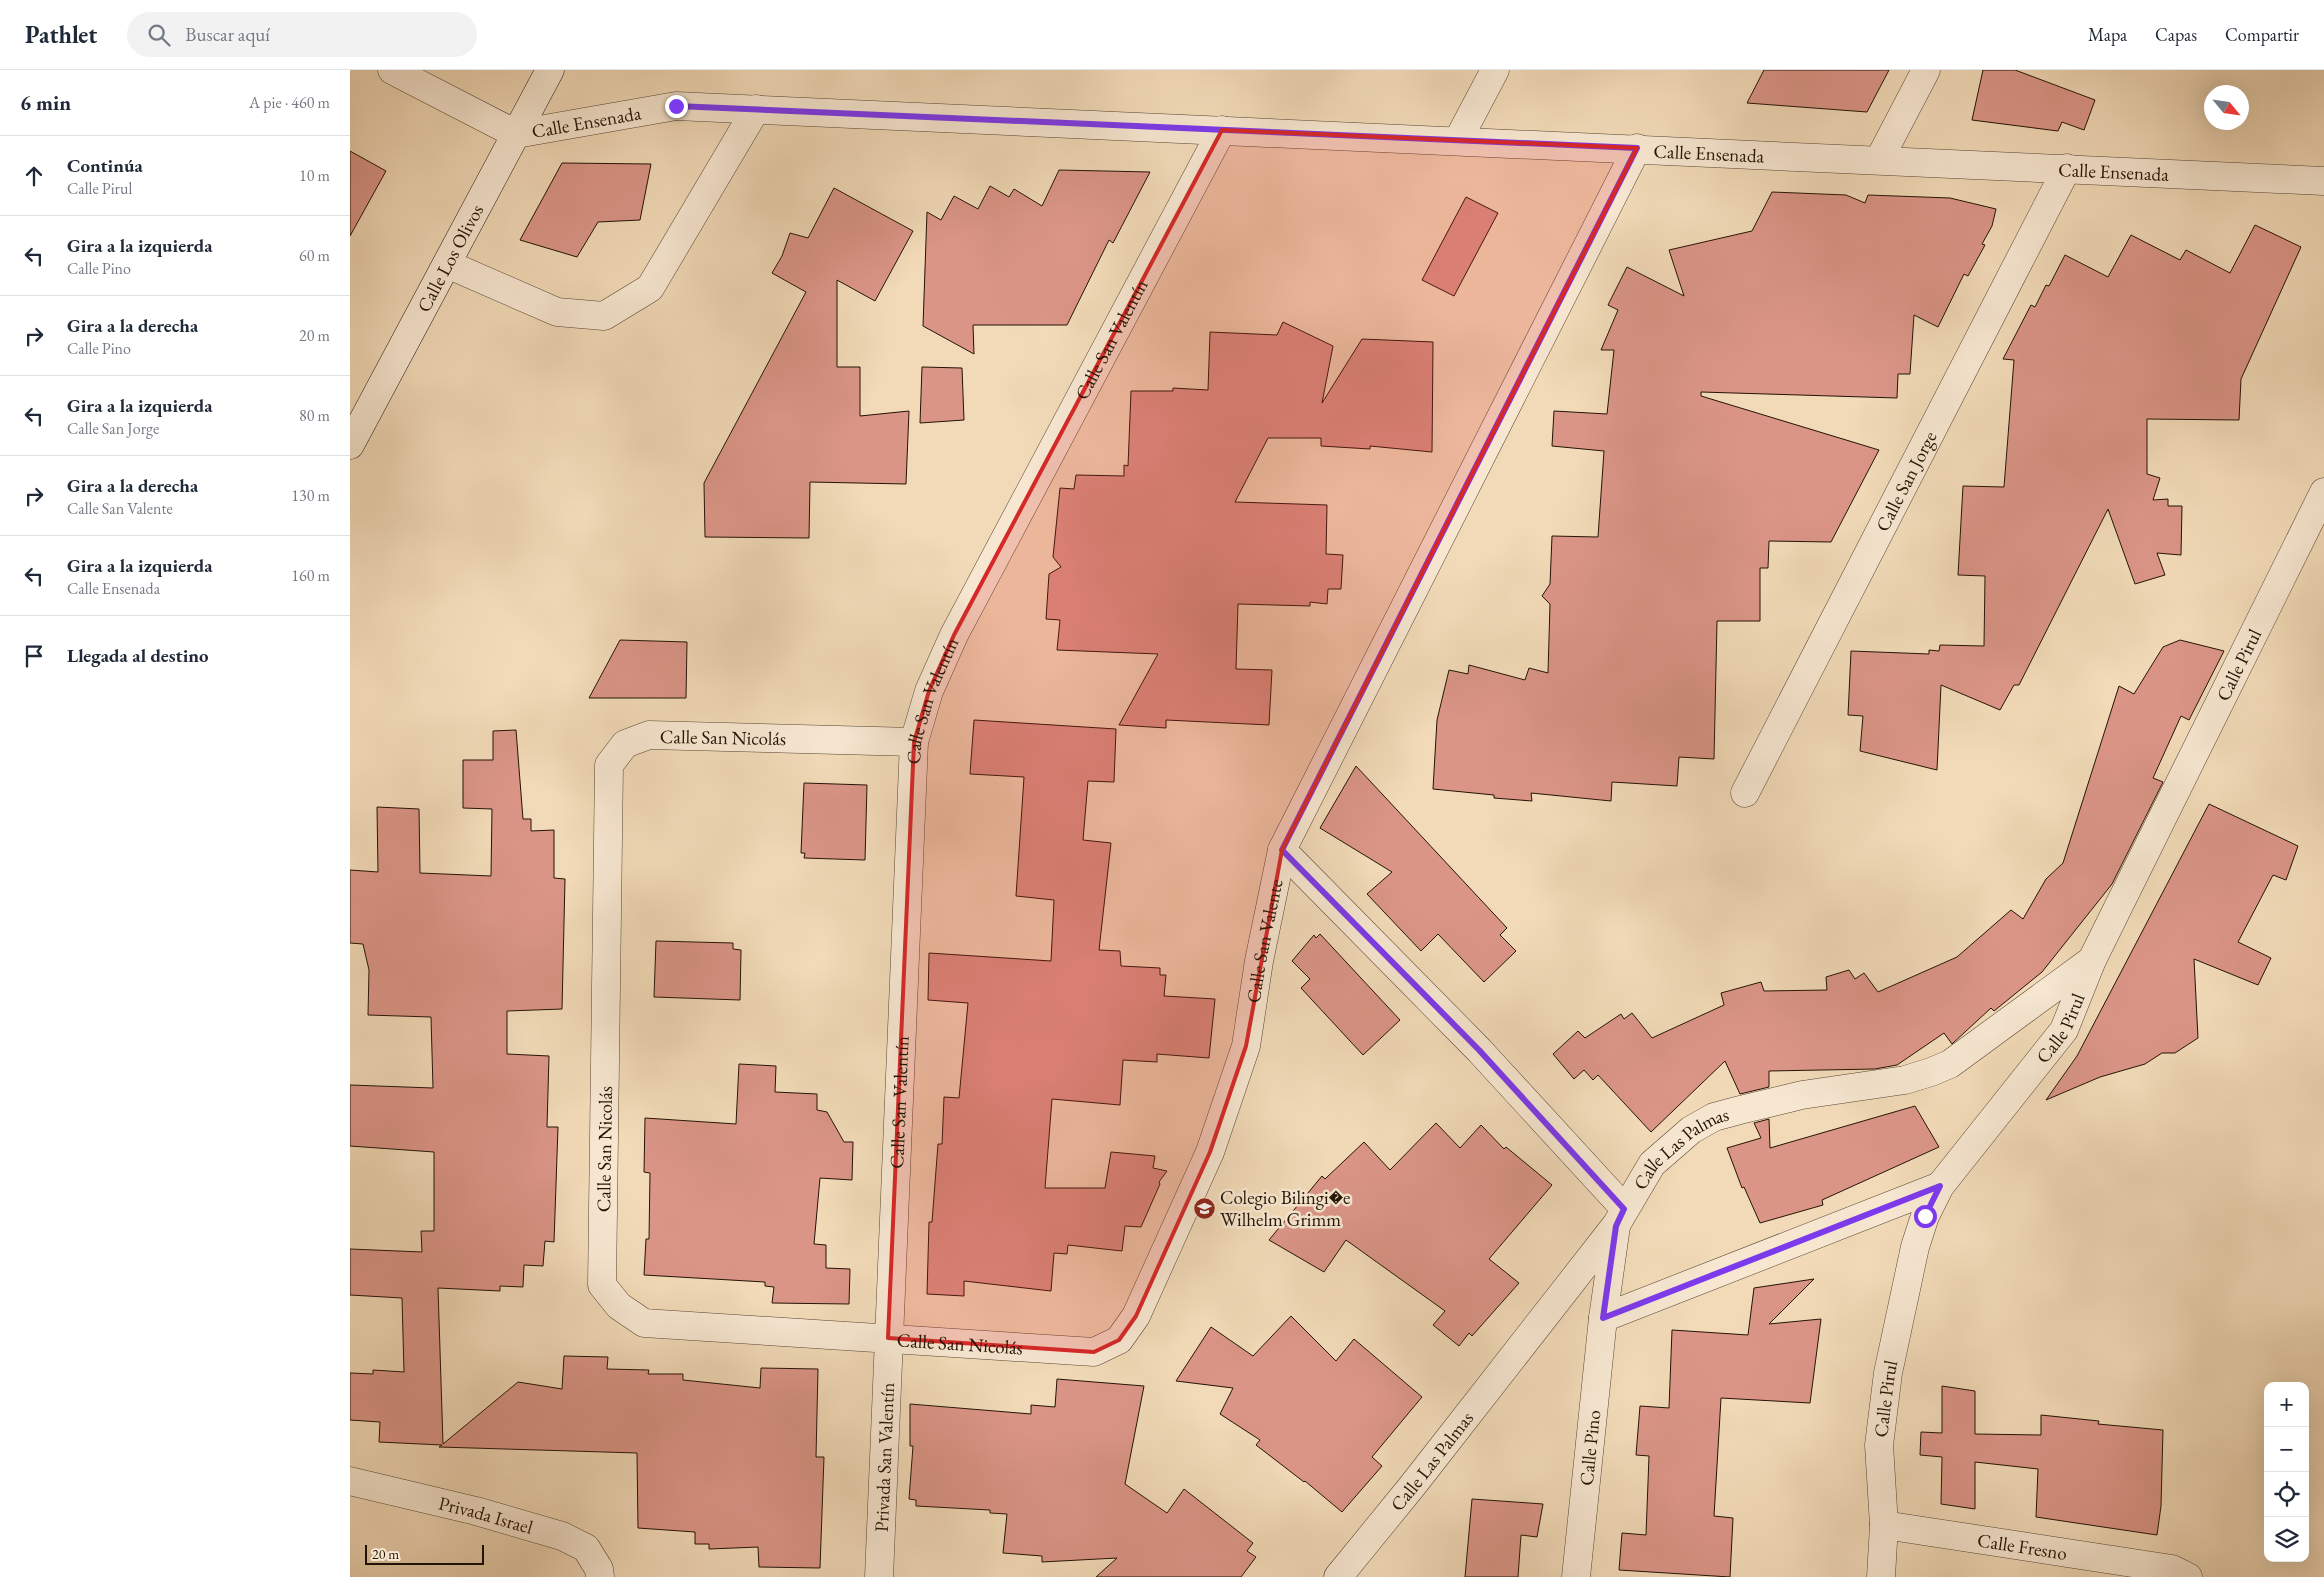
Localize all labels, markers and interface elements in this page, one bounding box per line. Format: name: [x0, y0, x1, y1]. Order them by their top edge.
search box: [127, 12, 477, 57]
text: Pathlet: [25, 19, 97, 50]
icon: search: [145, 21, 173, 49]
text: Buscar aquí: [185, 22, 270, 47]
text: Mapa: [2088, 23, 2127, 46]
text: Capas: [2155, 23, 2197, 46]
text: Compartir: [2225, 23, 2299, 46]
north arrow: [2204, 85, 2249, 130]
text: 6 min: [20, 89, 71, 116]
text: A pie · 460 m: [249, 92, 330, 113]
route end: [665, 95, 688, 118]
street label: Calle Ensenada: [530, 100, 644, 144]
street label: Calle Ensenada: [1653, 139, 1765, 169]
text: Continúa: [67, 153, 143, 178]
street label: Calle Ensenada: [2058, 157, 2170, 187]
icon: ahead: [20, 162, 48, 190]
text: 10 m: [299, 165, 330, 186]
text: Calle Pirul: [67, 178, 132, 199]
street label: Calle Los Olivos: [411, 200, 489, 317]
text: Gira a la izquierda: [67, 233, 213, 258]
icon: left: [20, 242, 48, 270]
text: 60 m: [299, 245, 330, 266]
text: Calle Pino: [67, 258, 131, 279]
street label: Calle San Valentín: [1069, 275, 1154, 404]
text: Gira a la derecha: [67, 313, 198, 338]
icon: right: [20, 322, 48, 350]
text: 20 m: [299, 325, 330, 346]
text: Calle Pino: [67, 338, 131, 359]
text: Gira a la izquierda: [67, 393, 213, 418]
icon: left: [20, 402, 48, 430]
text: 80 m: [299, 405, 330, 426]
text: Calle San Jorge: [67, 418, 159, 439]
street label: Calle San Jorge: [1870, 427, 1942, 536]
text: Gira a la derecha: [67, 473, 198, 498]
icon: right: [20, 482, 48, 510]
text: 130 m: [291, 485, 330, 506]
text: Calle San Valente: [67, 498, 173, 519]
text: Gira a la izquierda: [67, 553, 213, 578]
icon: left: [20, 562, 48, 590]
text: 160 m: [291, 565, 330, 586]
text: Calle Ensenada: [67, 578, 160, 599]
street label: Calle Pirul: [2210, 624, 2267, 705]
street label: Calle San Valentín: [901, 634, 964, 765]
icon: arrive: [20, 642, 48, 670]
text: Llegada al destino: [67, 643, 209, 668]
street label: Calle San Nicolás: [660, 724, 786, 751]
street label: Calle San Valente: [1241, 877, 1289, 1005]
street label: Calle Pirul: [2030, 989, 2091, 1068]
street label: Calle San Valentín: [884, 1036, 915, 1169]
street label: Calle San Nicolás: [591, 1086, 618, 1212]
street label: Calle Las Palmas: [1628, 1102, 1731, 1194]
place label: Colegio Bilingi�e Wilhelm Grimm: [1220, 1185, 1350, 1232]
school or university icon: Colegio Bilingi�e Wilhelm Grimm: [1192, 1196, 1216, 1220]
route start: [1914, 1205, 1937, 1228]
street label: Calle San Nicolás: [896, 1327, 1024, 1360]
street label: Calle Pirul: [1868, 1357, 1904, 1439]
street label: Privada San Valentín: [869, 1382, 900, 1532]
map controls: [2264, 1382, 2309, 1562]
button: +: [2264, 1382, 2309, 1427]
street label: Calle Las Palmas: [1385, 1406, 1479, 1516]
street label: Calle Pino: [1574, 1409, 1606, 1487]
button: −: [2264, 1427, 2309, 1472]
button: locate: [2264, 1472, 2309, 1517]
street label: Privada Israel: [436, 1491, 536, 1540]
button: layers: [2264, 1517, 2309, 1562]
street label: Calle Fresno: [1976, 1527, 2069, 1566]
scale bar: [365, 1542, 484, 1565]
text: 20 m: [372, 1545, 399, 1563]

